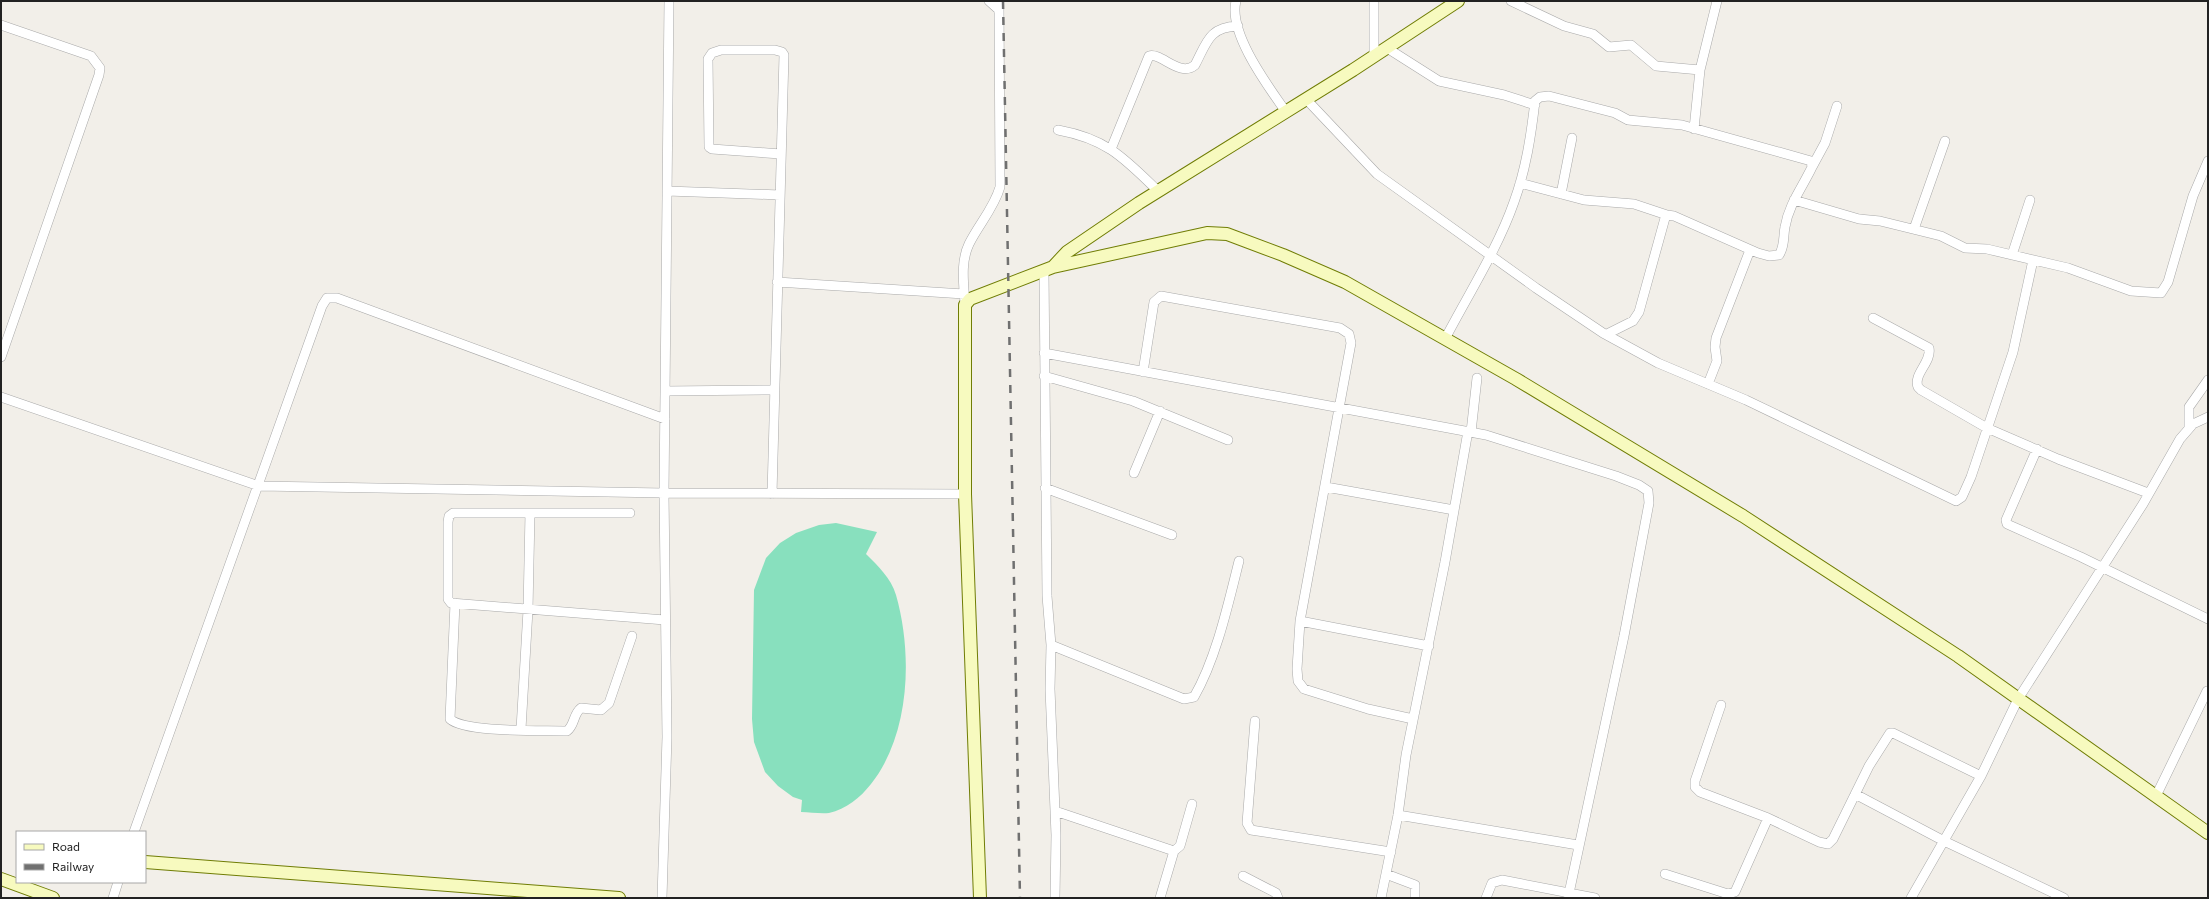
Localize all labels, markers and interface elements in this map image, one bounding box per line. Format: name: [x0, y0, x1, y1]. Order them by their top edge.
legend: [16, 831, 146, 883]
text: Road: [52, 839, 80, 853]
text: Railway: [52, 859, 94, 873]

